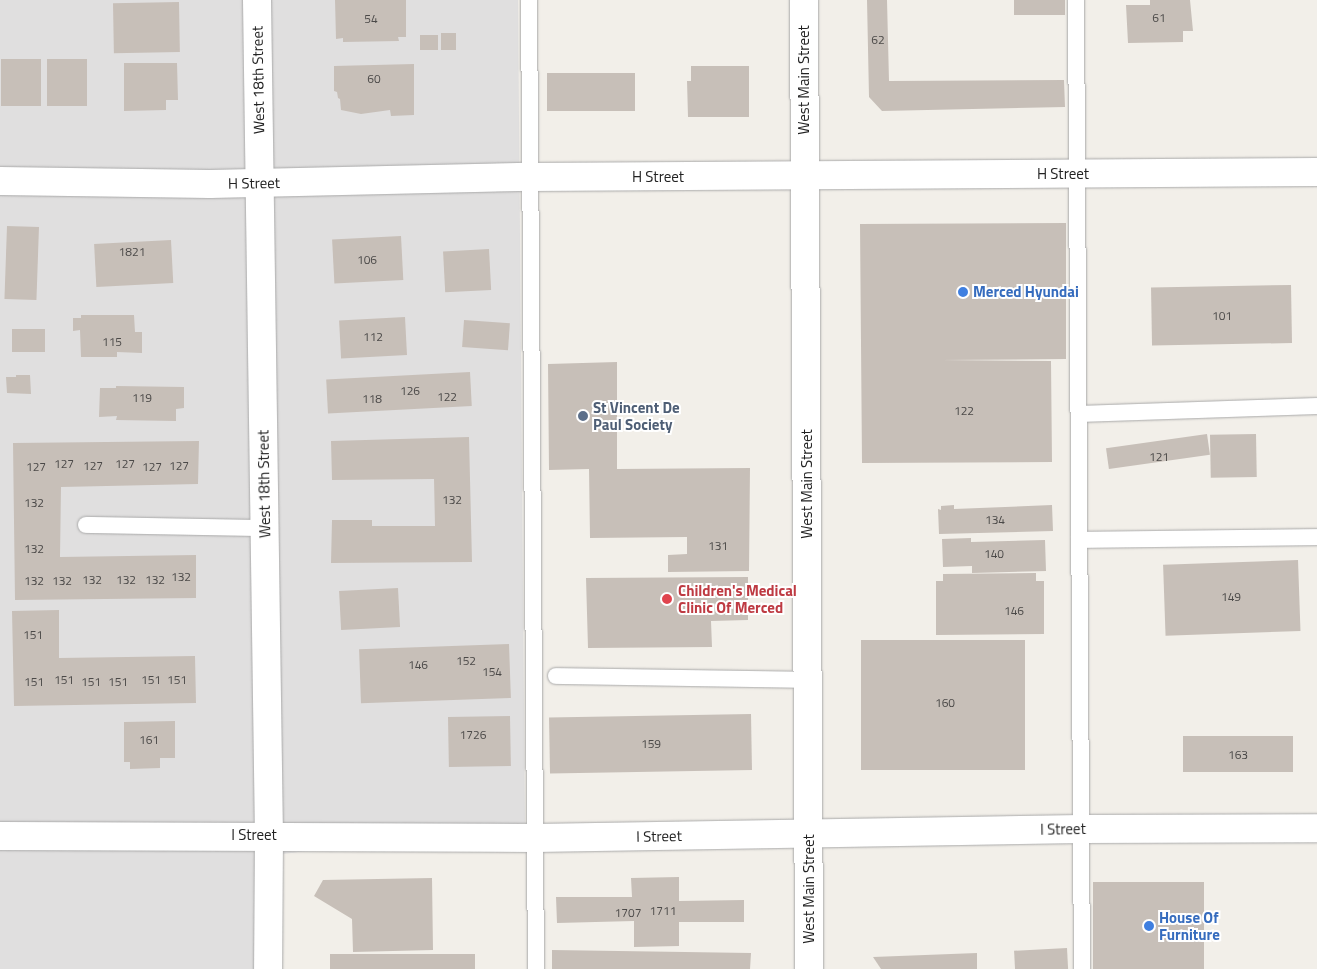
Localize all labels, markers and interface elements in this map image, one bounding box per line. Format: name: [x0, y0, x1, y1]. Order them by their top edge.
house number: 61: [1152, 11, 1166, 25]
house number: 54: [364, 12, 378, 26]
street label: West Main Street: [795, 25, 813, 135]
street label: West 18th Street: [248, 26, 268, 134]
house number: 62: [871, 33, 885, 47]
house number: 60: [367, 72, 381, 86]
street label: H Street: [1037, 165, 1089, 183]
street label: H Street: [632, 168, 684, 186]
street label: H Street: [228, 174, 280, 192]
house number: 1821: [119, 245, 145, 259]
house number: 106: [357, 253, 377, 267]
place label: Merced Hyundai: [973, 283, 1079, 301]
marker: Merced Hyundai: [957, 286, 969, 298]
house number: 101: [1212, 309, 1232, 323]
house number: 112: [363, 330, 383, 344]
house number: 115: [102, 335, 122, 349]
house number: 126: [400, 384, 420, 398]
house number: 122: [437, 390, 457, 404]
house number: 119: [132, 391, 152, 405]
house number: 118: [362, 392, 382, 406]
place label: St Vincent De Paul Society: [593, 398, 680, 433]
house number: 122: [954, 404, 974, 418]
marker: St Vincent De Paul Society: [577, 410, 589, 422]
street label: West Main Street: [798, 429, 816, 539]
street label: West 18th Street: [254, 430, 274, 538]
house number: 121: [1149, 450, 1169, 464]
house number: 127: [54, 457, 74, 471]
house number: 127: [115, 457, 135, 471]
house number: 127: [83, 459, 103, 473]
house number: 127: [169, 459, 189, 473]
house number: 127: [26, 460, 46, 474]
house number: 127: [142, 460, 162, 474]
house number: 132: [442, 493, 462, 507]
house number: 132: [24, 496, 44, 510]
house number: 134: [985, 513, 1005, 527]
house number: 131: [708, 539, 728, 553]
house number: 132: [24, 542, 44, 556]
house number: 140: [984, 547, 1004, 561]
house number: 132: [171, 570, 191, 584]
house number: 132: [82, 573, 102, 587]
house number: 132: [116, 573, 136, 587]
house number: 132: [145, 573, 165, 587]
house number: 132: [24, 574, 44, 588]
house number: 132: [52, 574, 72, 588]
place label: Children's Medical Clinic Of Merced: [678, 581, 797, 616]
house number: 149: [1221, 590, 1241, 604]
marker: Children's Medical Clinic Of Merced: [660, 592, 674, 606]
house number: 146: [1004, 604, 1024, 618]
house number: 151: [23, 628, 43, 642]
house number: 152: [456, 654, 476, 668]
house number: 146: [408, 658, 428, 672]
house number: 154: [482, 665, 502, 679]
house number: 151: [54, 673, 74, 687]
house number: 151: [141, 673, 161, 687]
house number: 151: [167, 673, 187, 687]
house number: 151: [24, 675, 44, 689]
house number: 151: [81, 675, 101, 689]
house number: 151: [108, 675, 128, 689]
house number: 160: [935, 696, 955, 710]
house number: 1726: [460, 728, 486, 742]
house number: 161: [139, 733, 159, 747]
house number: 159: [641, 737, 661, 751]
house number: 163: [1228, 748, 1248, 762]
street label: I Street: [1040, 820, 1086, 838]
street label: I Street: [231, 826, 277, 844]
street label: I Street: [636, 827, 682, 845]
street label: West Main Street: [800, 834, 818, 944]
house number: 1711: [650, 904, 676, 918]
house number: 1707: [615, 906, 641, 920]
place label: House Of Furniture: [1159, 908, 1220, 943]
marker: House Of Furniture: [1143, 920, 1155, 932]

